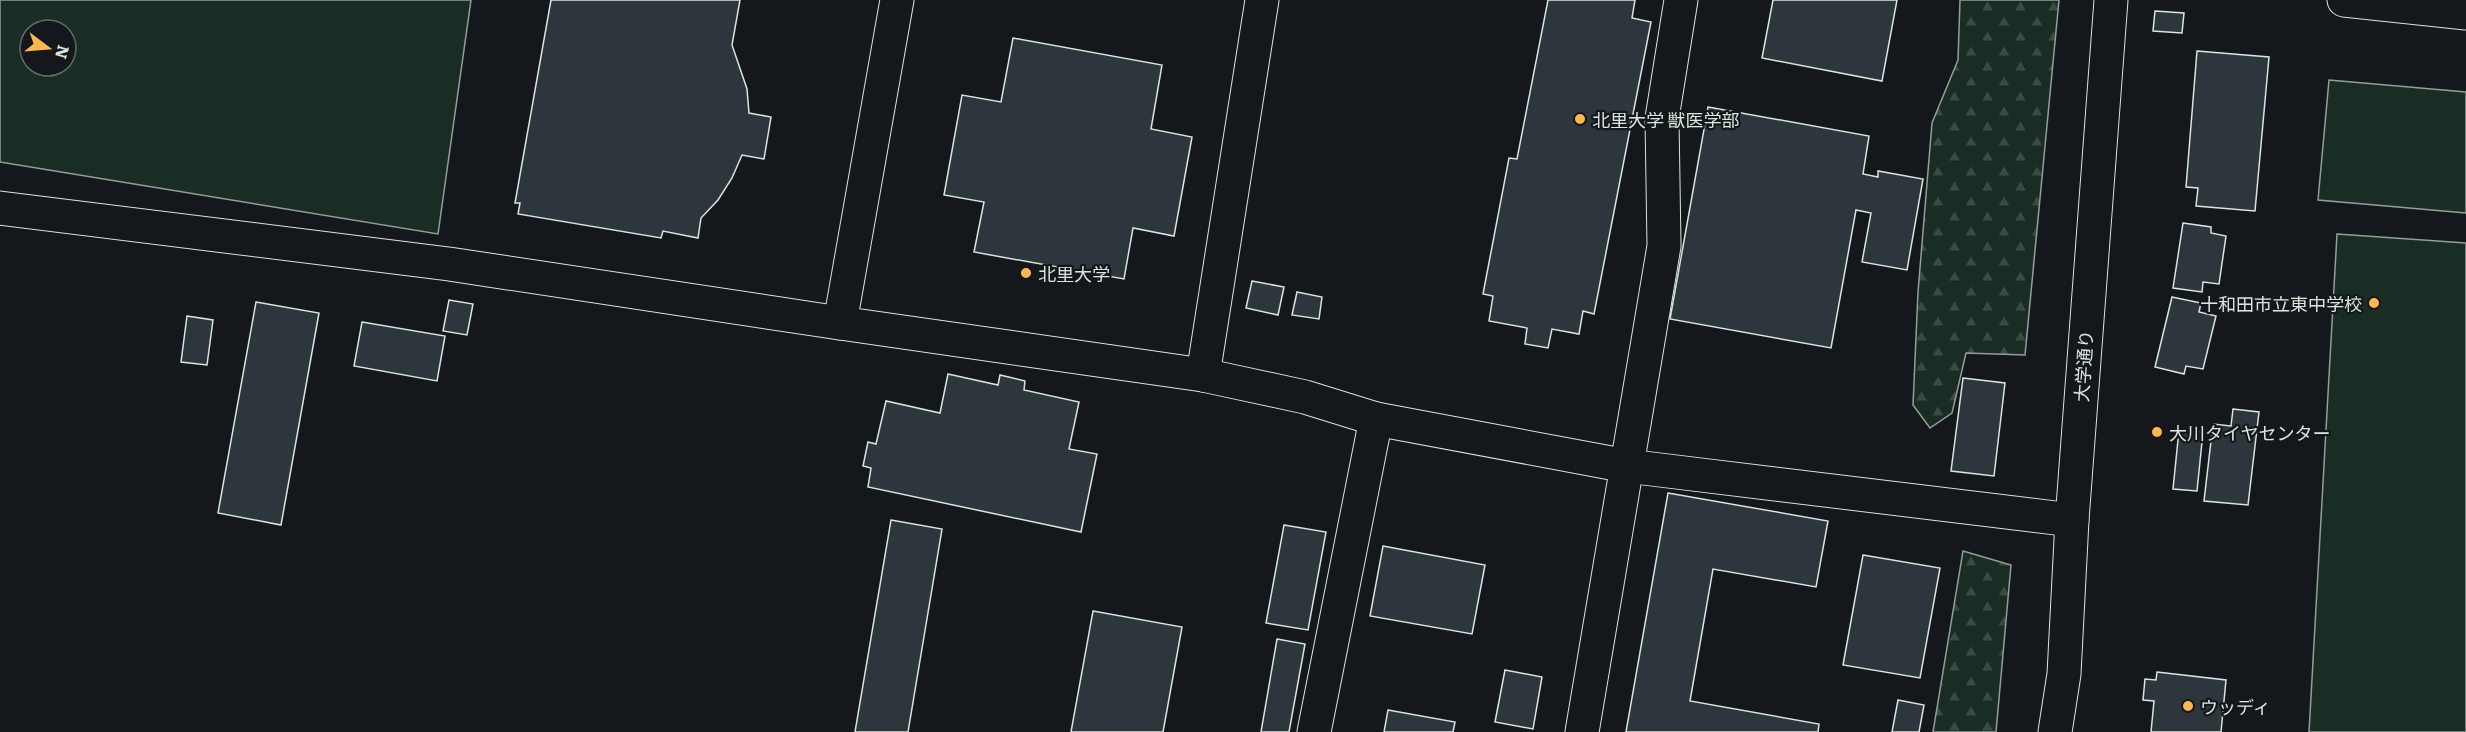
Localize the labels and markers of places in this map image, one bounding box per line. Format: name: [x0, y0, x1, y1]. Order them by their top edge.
place label: 北里大学 獣医学部: [1592, 106, 1740, 133]
marker: 北里大学 獣医学部: [1573, 112, 1587, 126]
place label: 北里大学: [1038, 260, 1110, 287]
marker: 北里大学: [1019, 266, 1033, 280]
place label: 十和田市立東中学校: [2200, 290, 2362, 317]
marker: 十和田市立東中学校: [2367, 296, 2381, 310]
place label: 大川タイヤセンター: [2169, 419, 2330, 446]
marker: 大川タイヤセンター: [2150, 425, 2164, 439]
place label: ウッディ: [2200, 693, 2271, 720]
marker: ウッディ: [2181, 699, 2195, 713]

